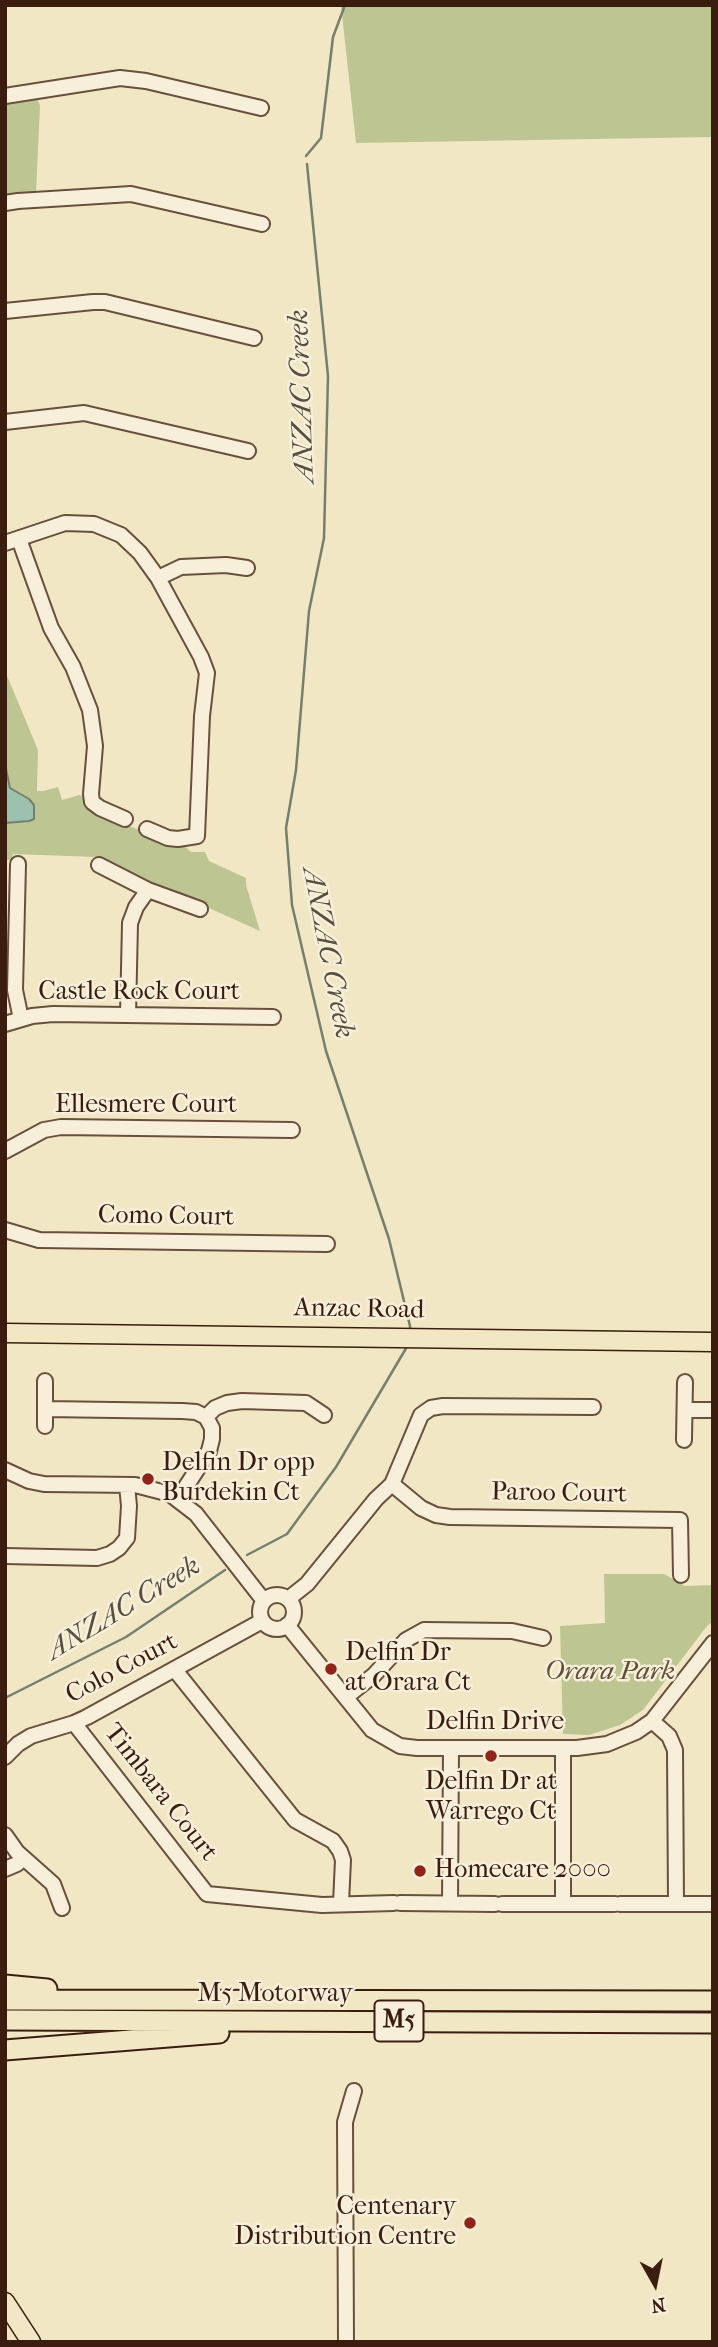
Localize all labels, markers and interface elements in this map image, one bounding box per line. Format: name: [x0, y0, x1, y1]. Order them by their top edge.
water label: ANZAC Creek: [283, 309, 323, 483]
water label: ANZAC Creek: [294, 865, 360, 1041]
street label: Castle Rock Court: [38, 977, 240, 1009]
street label: Ellesmere Court: [55, 1090, 237, 1122]
street label: Como Court: [97, 1200, 235, 1234]
street label: Anzac Road: [294, 1293, 424, 1327]
place label: Delfin Dr opp Burdekin Ct: [162, 1448, 315, 1510]
marker: Delfin Dr opp Burdekin Ct: [140, 1471, 156, 1487]
street label: Paroo Court: [491, 1477, 627, 1511]
water label: ANZAC Creek: [41, 1550, 207, 1668]
street label: Colo Court: [61, 1627, 183, 1711]
place label: Delfin Dr at Orara Ct: [345, 1638, 471, 1700]
park label: Orara Park: [545, 1657, 675, 1689]
marker: Delfin Dr at Orara Ct: [323, 1661, 339, 1677]
street label: Delfin Drive: [426, 1707, 564, 1739]
street label: Timbara Court: [97, 1718, 223, 1868]
marker: Delfin Dr at Warrego Ct: [483, 1748, 499, 1764]
place label: Delfin Dr at Warrego Ct: [425, 1767, 557, 1828]
place label: Homecare 2000: [434, 1855, 611, 1887]
marker: Homecare 2000: [412, 1863, 428, 1879]
street label: M5 Motorway: [197, 1979, 353, 2011]
road number: M5: [374, 2000, 424, 2042]
place label: Centenary Distribution Centre: [234, 2192, 456, 2254]
marker: Centenary Distribution Centre: [462, 2215, 478, 2231]
north arrow: [620, 2249, 690, 2319]
text: N: [649, 2293, 667, 2317]

